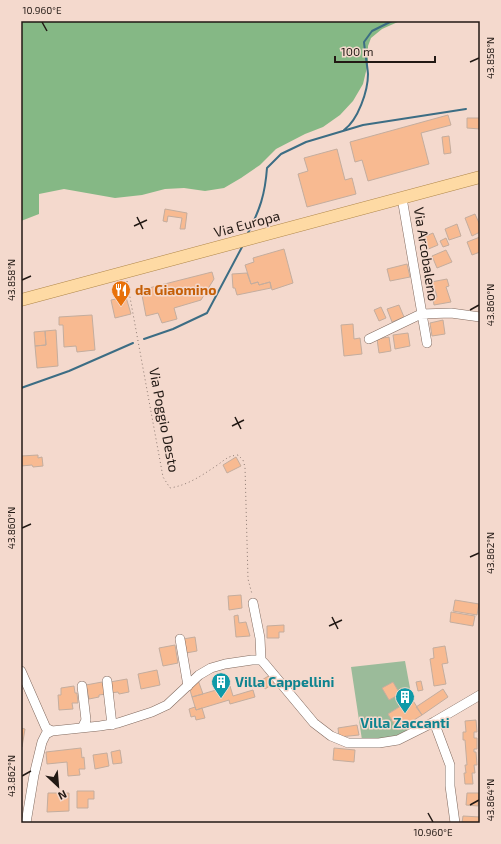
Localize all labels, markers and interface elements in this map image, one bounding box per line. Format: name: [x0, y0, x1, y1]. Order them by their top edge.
text: 10.960°E: [23, 4, 62, 16]
text: 43.858°N: [484, 37, 496, 79]
scale bar: [335, 38, 435, 64]
text: 100 m: [341, 44, 373, 58]
street label: Via Arcobaleno: [411, 206, 442, 302]
street label: Via Europa: [212, 207, 282, 241]
text: 43.858°N: [5, 259, 17, 301]
restaurant icon: da Giaomino: [110, 279, 132, 307]
place label: da Giaomino: [135, 281, 216, 298]
text: 43.860°N: [484, 284, 496, 326]
street label: Via Poggio Desto: [146, 366, 183, 474]
text: 43.860°N: [5, 507, 17, 549]
text: 43.862°N: [484, 532, 496, 574]
building icon: Villa Cappellini: [210, 671, 232, 699]
place label: Villa Cappellini: [235, 673, 334, 690]
building icon: Villa Zaccanti: [394, 686, 416, 714]
place label: Villa Zaccanti: [360, 714, 450, 731]
text: 43.862°N: [5, 755, 17, 797]
north arrow: [38, 766, 78, 806]
text: 43.864°N: [484, 779, 496, 821]
text: N: [56, 788, 69, 803]
text: 10.960°E: [414, 826, 453, 838]

